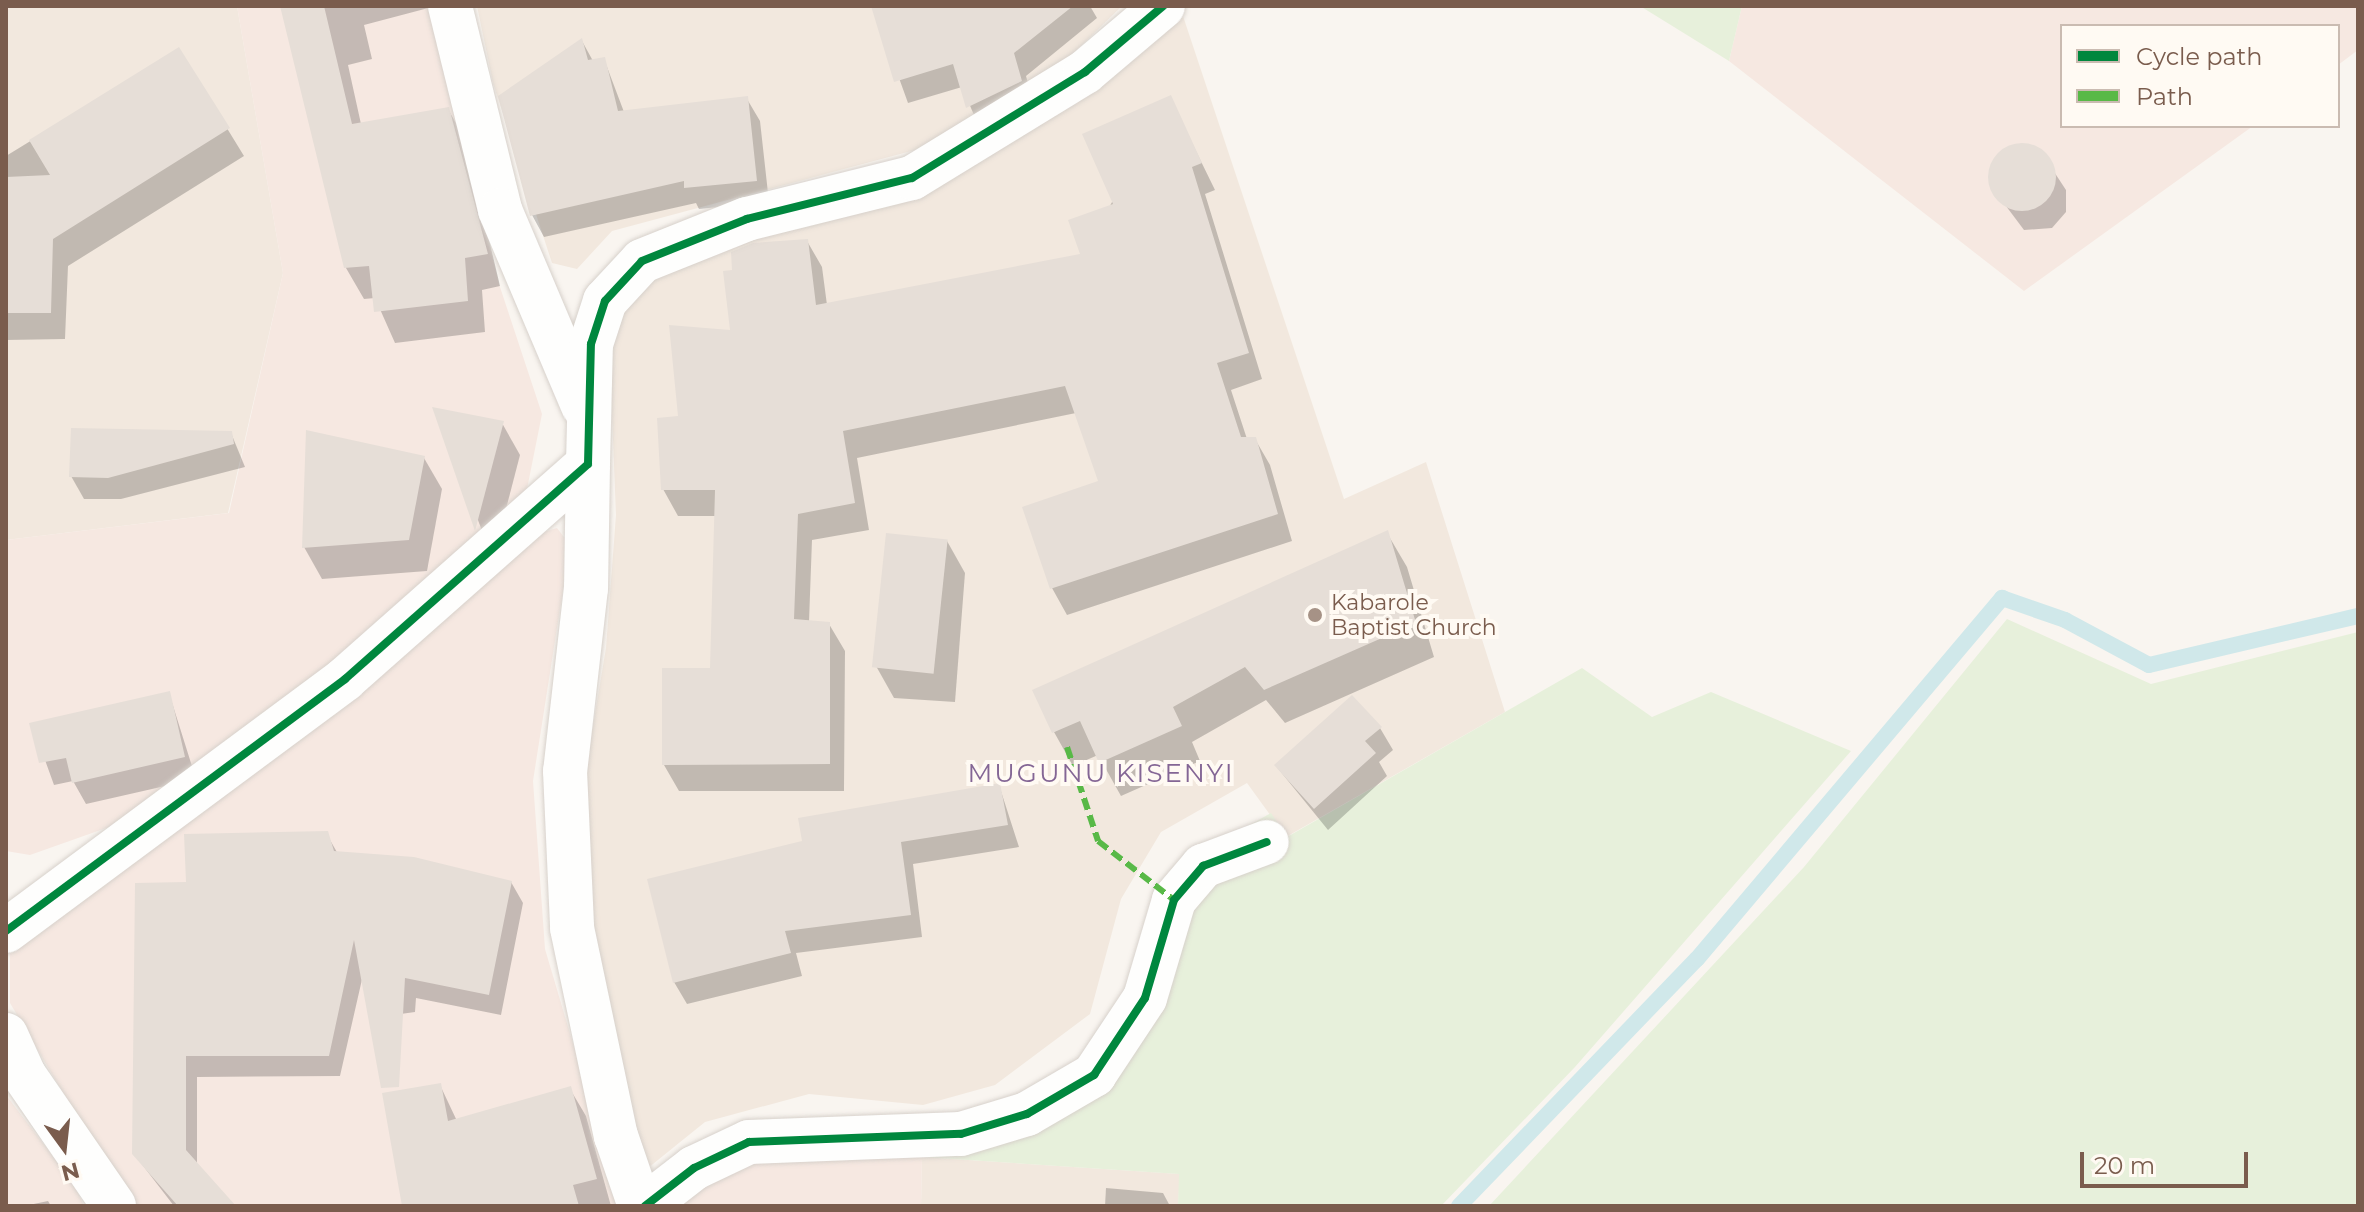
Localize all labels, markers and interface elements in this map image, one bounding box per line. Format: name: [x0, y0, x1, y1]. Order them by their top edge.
legend: [2060, 24, 2340, 128]
text: Cycle path: [2136, 42, 2263, 71]
text: Path: [2136, 82, 2193, 111]
place label: Kabarole Baptist Church: [1331, 589, 1497, 640]
marker: Kabarole Baptist Church: [1306, 606, 1324, 624]
district label: MUGUNU KISENYI: [967, 758, 1235, 790]
north arrow: [24, 1108, 104, 1188]
scale bar: [2084, 1136, 2252, 1186]
text: 20 m: [2094, 1151, 2155, 1180]
text: N: [58, 1156, 82, 1187]

